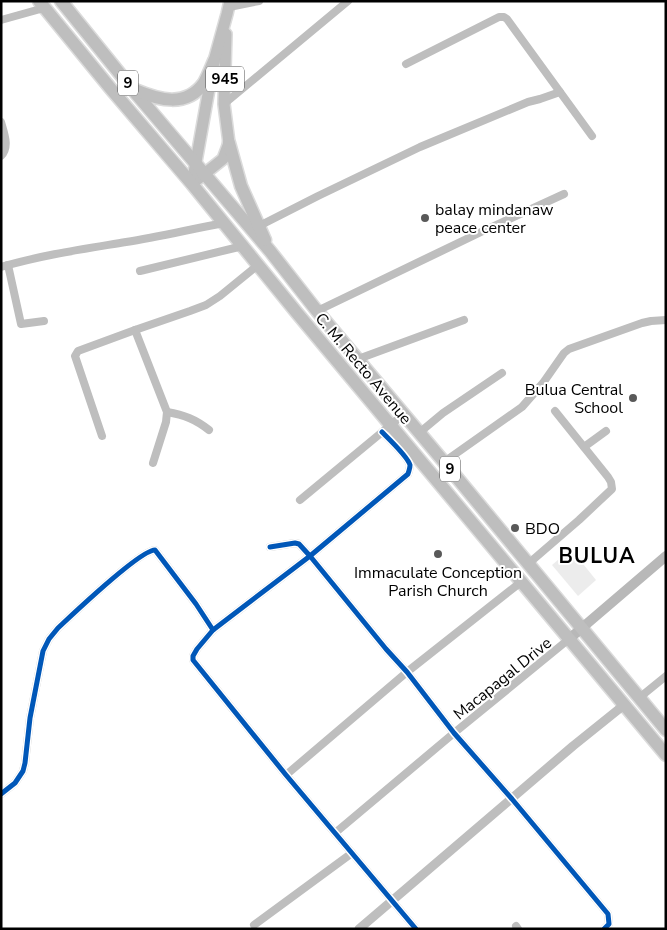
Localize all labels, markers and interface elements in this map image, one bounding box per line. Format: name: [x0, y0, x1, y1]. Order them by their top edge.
road number: 945: [206, 66, 244, 92]
road number: 9: [118, 70, 138, 96]
place label: balay mindanaw peace center: [435, 199, 554, 239]
marker: balay mindanaw peace center: [419, 212, 431, 224]
street label: C. M. Recto Avenue: [310, 308, 417, 429]
place label: Bulua Central School: [525, 379, 623, 419]
marker: Bulua Central School: [627, 392, 639, 404]
road number: 9: [440, 456, 460, 482]
place label: BDO: [525, 518, 560, 540]
marker: BDO: [509, 522, 521, 534]
district label: BULUA: [558, 542, 636, 570]
marker: Immaculate Conception Parish Church: [432, 548, 444, 560]
place label: Immaculate Conception Parish Church: [354, 562, 522, 602]
street label: Macapagal Drive: [449, 632, 556, 725]

